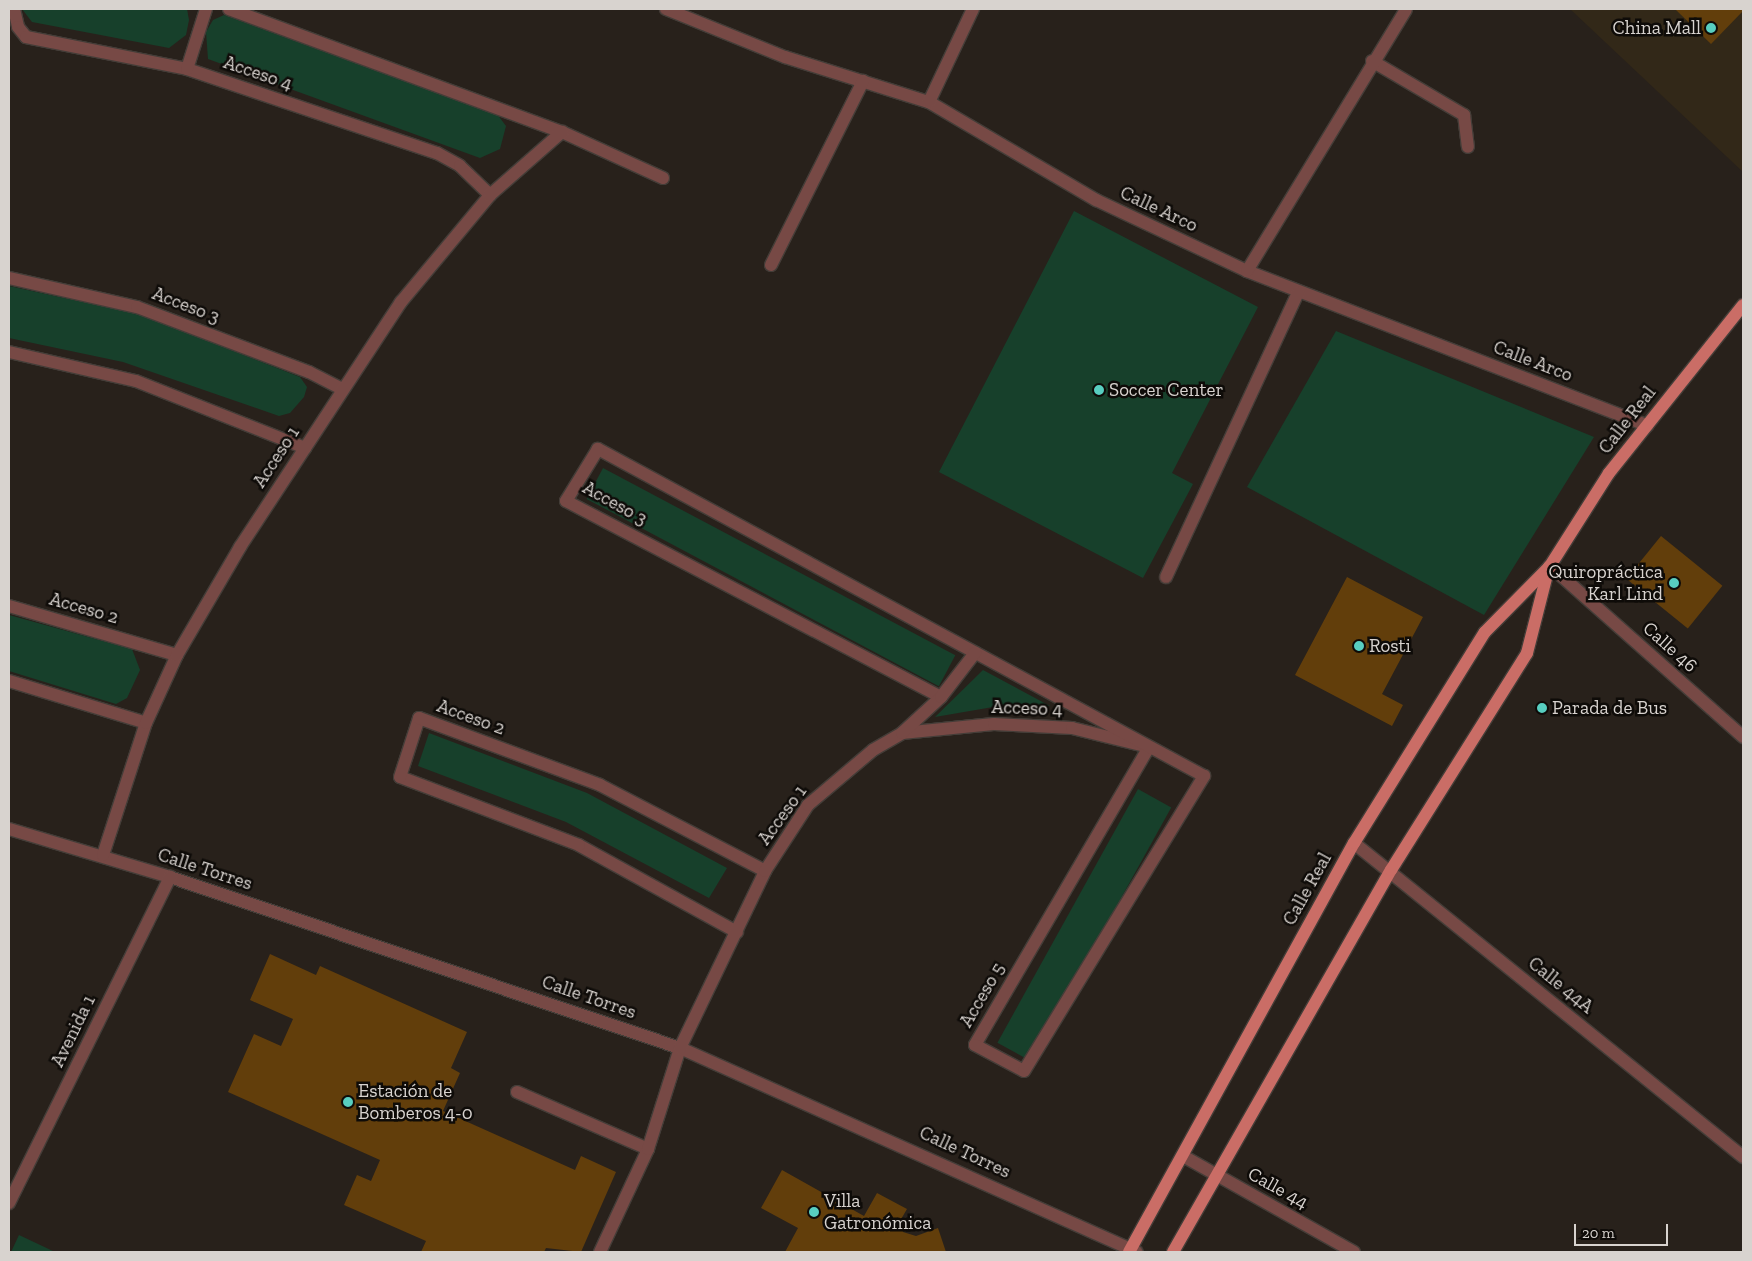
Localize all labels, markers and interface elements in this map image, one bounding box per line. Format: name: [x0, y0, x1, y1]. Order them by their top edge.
place label: China Mall: [1613, 17, 1701, 39]
marker: China Mall: [1705, 22, 1717, 34]
street label: Acceso 4: [221, 51, 295, 95]
street label: Calle Arco: [1116, 181, 1202, 237]
street label: Acceso 3: [149, 282, 223, 328]
street label: Calle Arco: [1490, 335, 1576, 387]
place label: Soccer Center: [1109, 379, 1224, 401]
street label: Calle Real: [1594, 382, 1660, 458]
marker: Soccer Center: [1093, 384, 1105, 396]
street label: Acceso 1: [248, 422, 304, 492]
street label: Acceso 3: [579, 476, 651, 530]
place label: Quiropráctica Karl Lind: [1549, 561, 1663, 605]
marker: Quiropráctica Karl Lind: [1667, 576, 1681, 590]
street label: Acceso 2: [47, 587, 121, 629]
street label: Calle 46: [1638, 617, 1702, 677]
place label: Rosti: [1369, 635, 1411, 657]
marker: Rosti: [1353, 640, 1365, 652]
street label: Acceso 2: [434, 694, 508, 740]
street label: Acceso 4: [991, 695, 1063, 721]
place label: Parada de Bus: [1552, 697, 1667, 719]
marker: Parada de Bus: [1536, 702, 1548, 714]
street label: Acceso 1: [753, 781, 811, 849]
street label: Calle Torres: [155, 843, 255, 895]
street label: Calle Real: [1278, 849, 1336, 929]
street label: Calle 44A: [1524, 952, 1598, 1018]
street label: Acceso 5: [954, 959, 1010, 1031]
street label: Calle Torres: [539, 970, 639, 1024]
street label: Avenida 1: [46, 991, 100, 1071]
place label: Estación de Bomberos 4-0: [358, 1080, 473, 1124]
marker: Estación de Bomberos 4-0: [342, 1096, 354, 1108]
street label: Calle Torres: [916, 1121, 1014, 1183]
street label: Calle 44: [1244, 1162, 1312, 1214]
place label: Villa Gatronómica: [824, 1190, 931, 1234]
marker: Villa Gatronómica: [808, 1206, 820, 1218]
scale bar: [1577, 1214, 1671, 1246]
text: 20 m: [1582, 1224, 1615, 1242]

